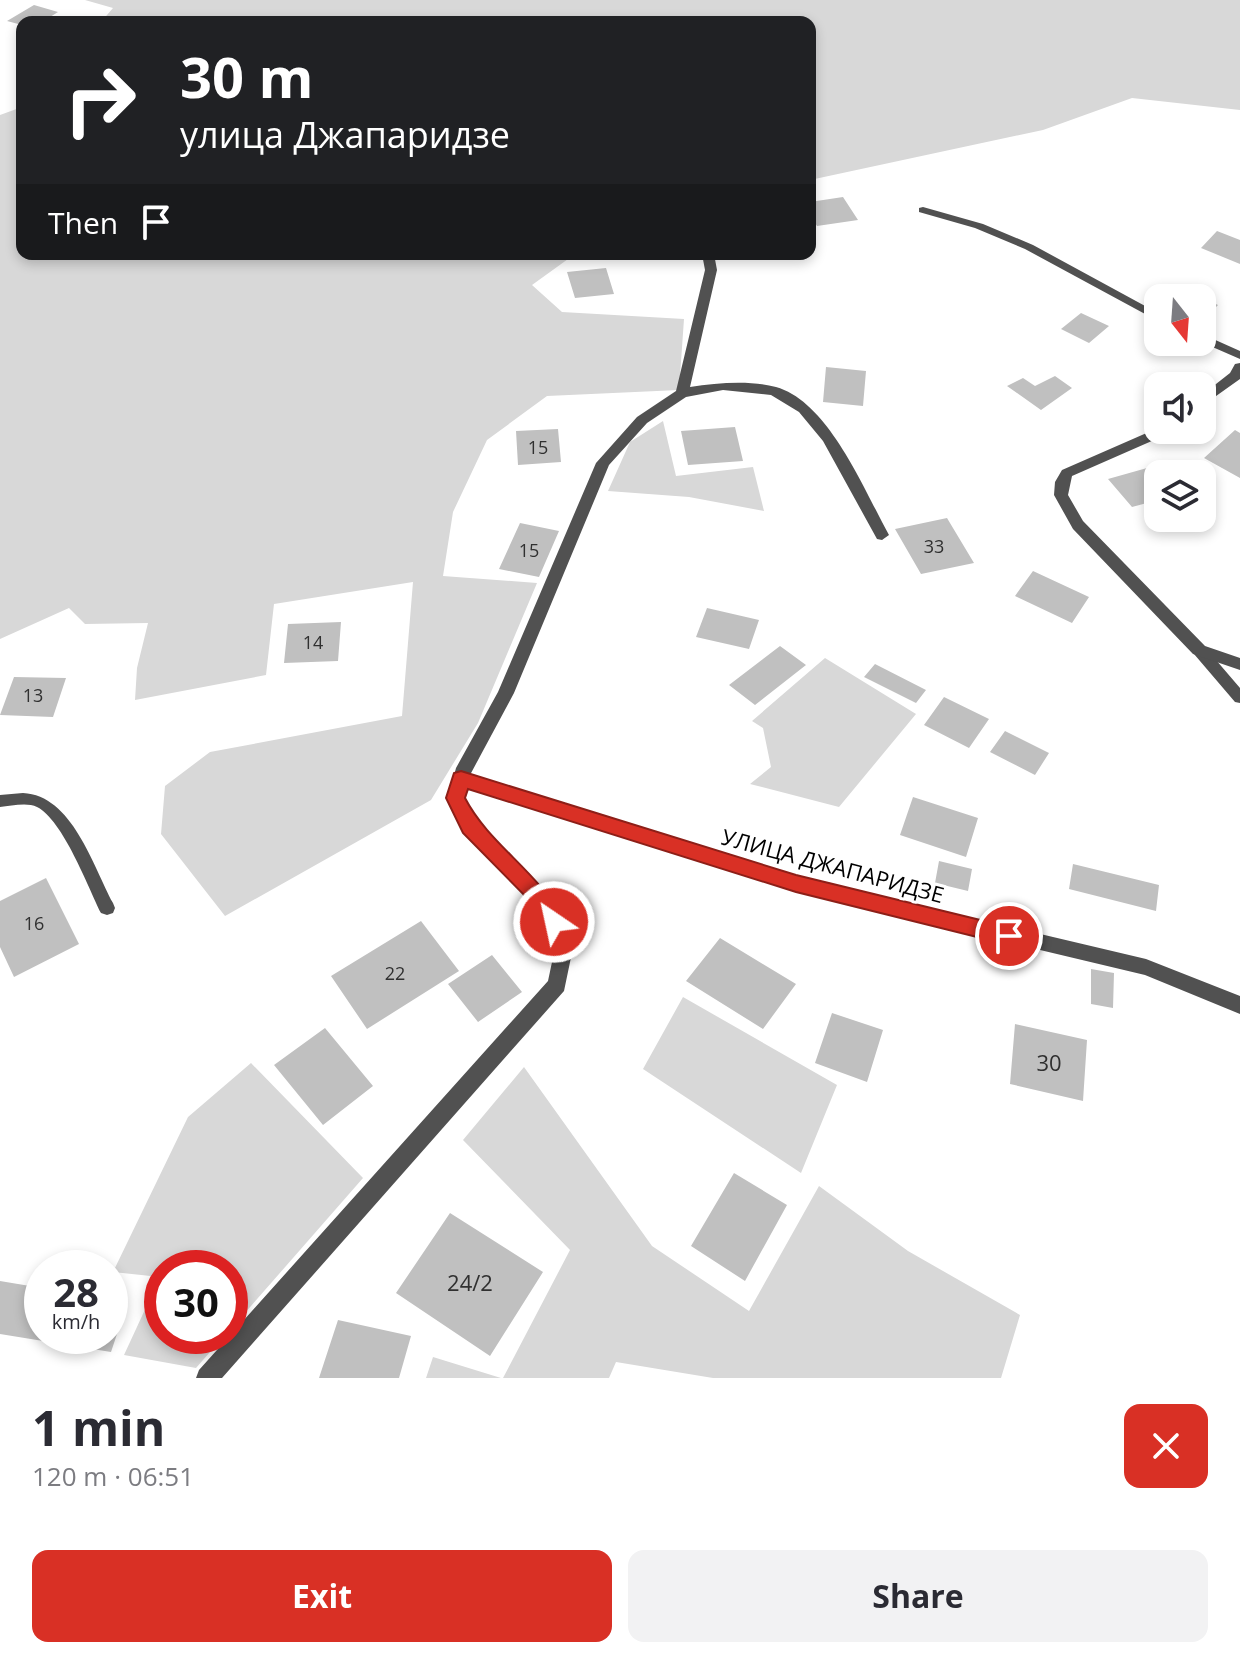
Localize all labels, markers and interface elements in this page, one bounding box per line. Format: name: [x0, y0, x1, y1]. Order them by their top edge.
text: 30 m: [180, 38, 314, 114]
icon: right: [48, 48, 152, 152]
text: улица Джапаридзе: [180, 110, 510, 159]
icon: arrive: [134, 200, 178, 244]
text: Then: [48, 202, 118, 243]
north arrow: [1144, 284, 1216, 356]
map controls: [1144, 284, 1216, 532]
button: sound: [1144, 372, 1216, 444]
house number: 15: [528, 435, 548, 459]
button: layers: [1144, 460, 1216, 532]
house number: 33: [924, 534, 944, 558]
house number: 15: [519, 538, 539, 562]
house number: 14: [303, 630, 323, 654]
house number: 13: [23, 683, 43, 707]
street label: УЛИЦА ДЖАПАРИДЗЕ: [718, 821, 948, 909]
position arrow: [512, 880, 596, 964]
pin: [975, 902, 1043, 970]
house number: 16: [24, 911, 44, 935]
icon: arrive: [987, 914, 1031, 958]
house number: 22: [385, 961, 405, 985]
house number: 30: [1036, 1047, 1062, 1077]
speed limit sign: 30: [144, 1250, 248, 1354]
text: 28: [53, 1264, 99, 1319]
house number: 24/2: [447, 1267, 493, 1297]
text: km/h: [52, 1308, 100, 1335]
text: 1 min: [32, 1395, 165, 1460]
button: close: [1124, 1404, 1208, 1488]
text: 120 m · 06:51: [32, 1458, 194, 1494]
button: Exit: [32, 1550, 612, 1642]
button: Share: [628, 1550, 1208, 1642]

